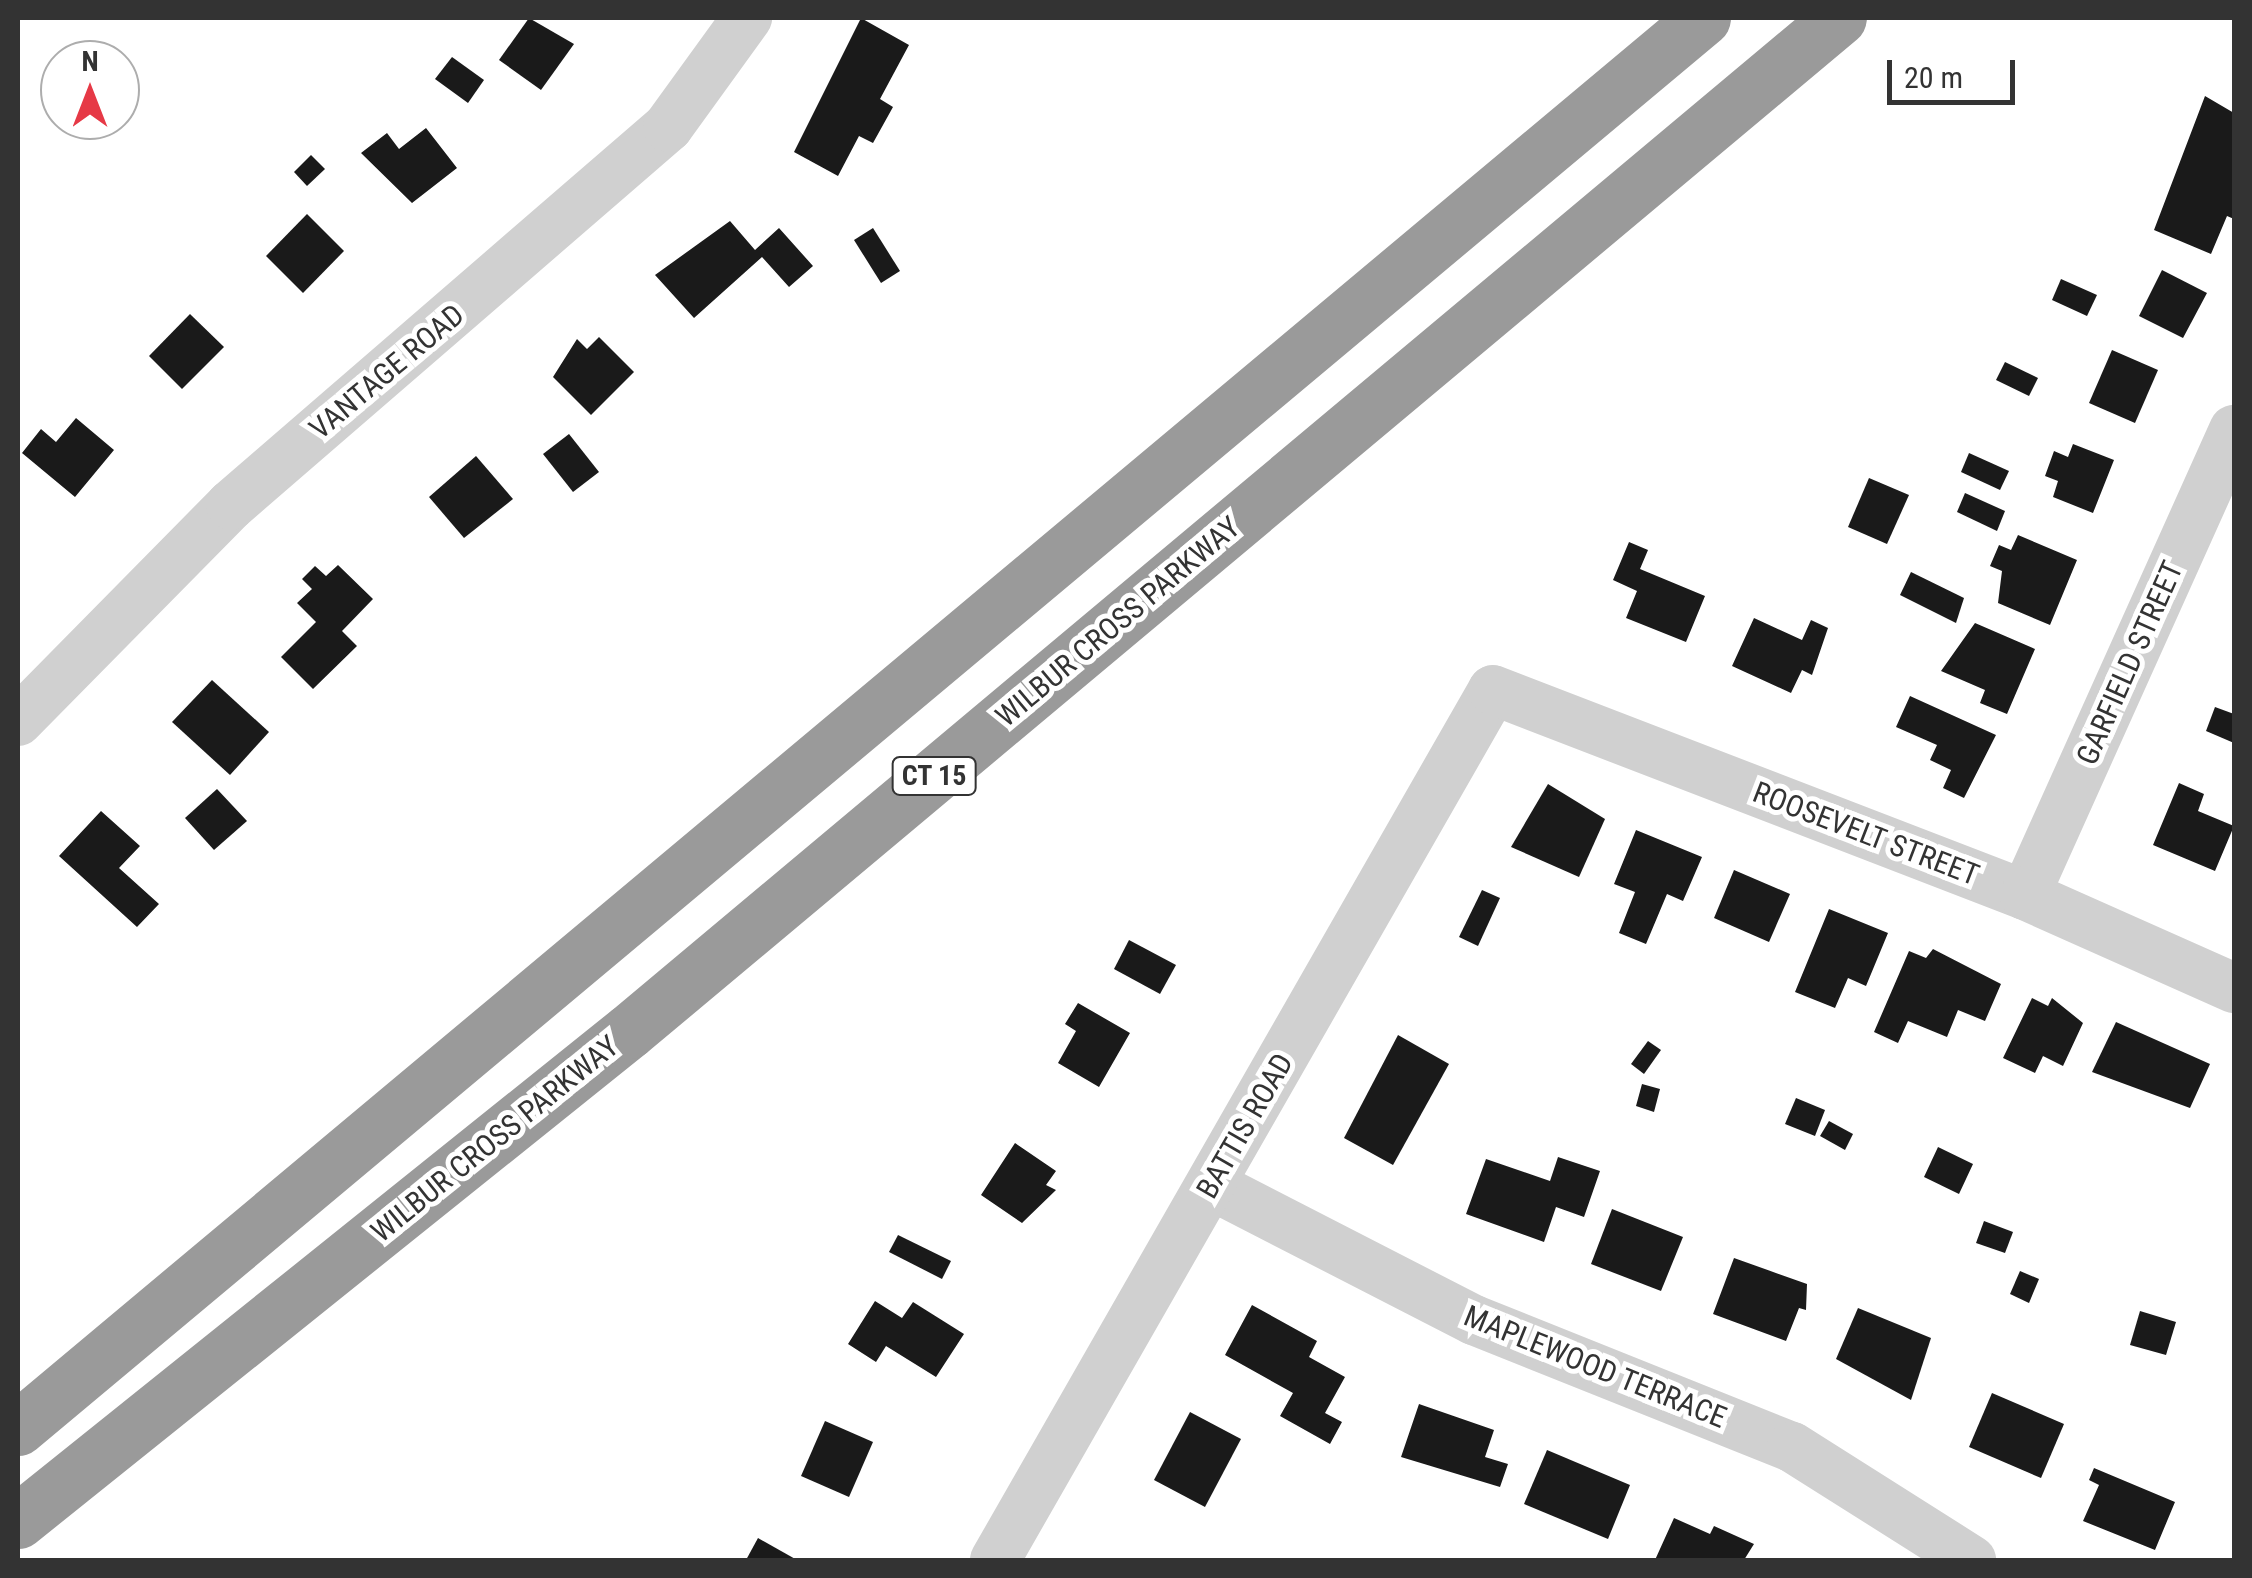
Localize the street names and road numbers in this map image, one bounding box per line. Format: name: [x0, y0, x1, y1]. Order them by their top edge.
street label: VANTAGE ROAD: [303, 297, 471, 447]
street label: WILBUR CROSS PARKWAY: [989, 509, 1247, 735]
street label: GARFIELD STREET: [2069, 556, 2191, 770]
road number: CT 15: [889, 753, 979, 799]
street label: ROOSEVELT STREET: [1748, 774, 1984, 894]
street label: WILBUR CROSS PARKWAY: [364, 1028, 626, 1250]
street label: BATTIS ROAD: [1189, 1047, 1301, 1205]
street label: MAPLEWOOD TERRACE: [1458, 1298, 1732, 1436]

